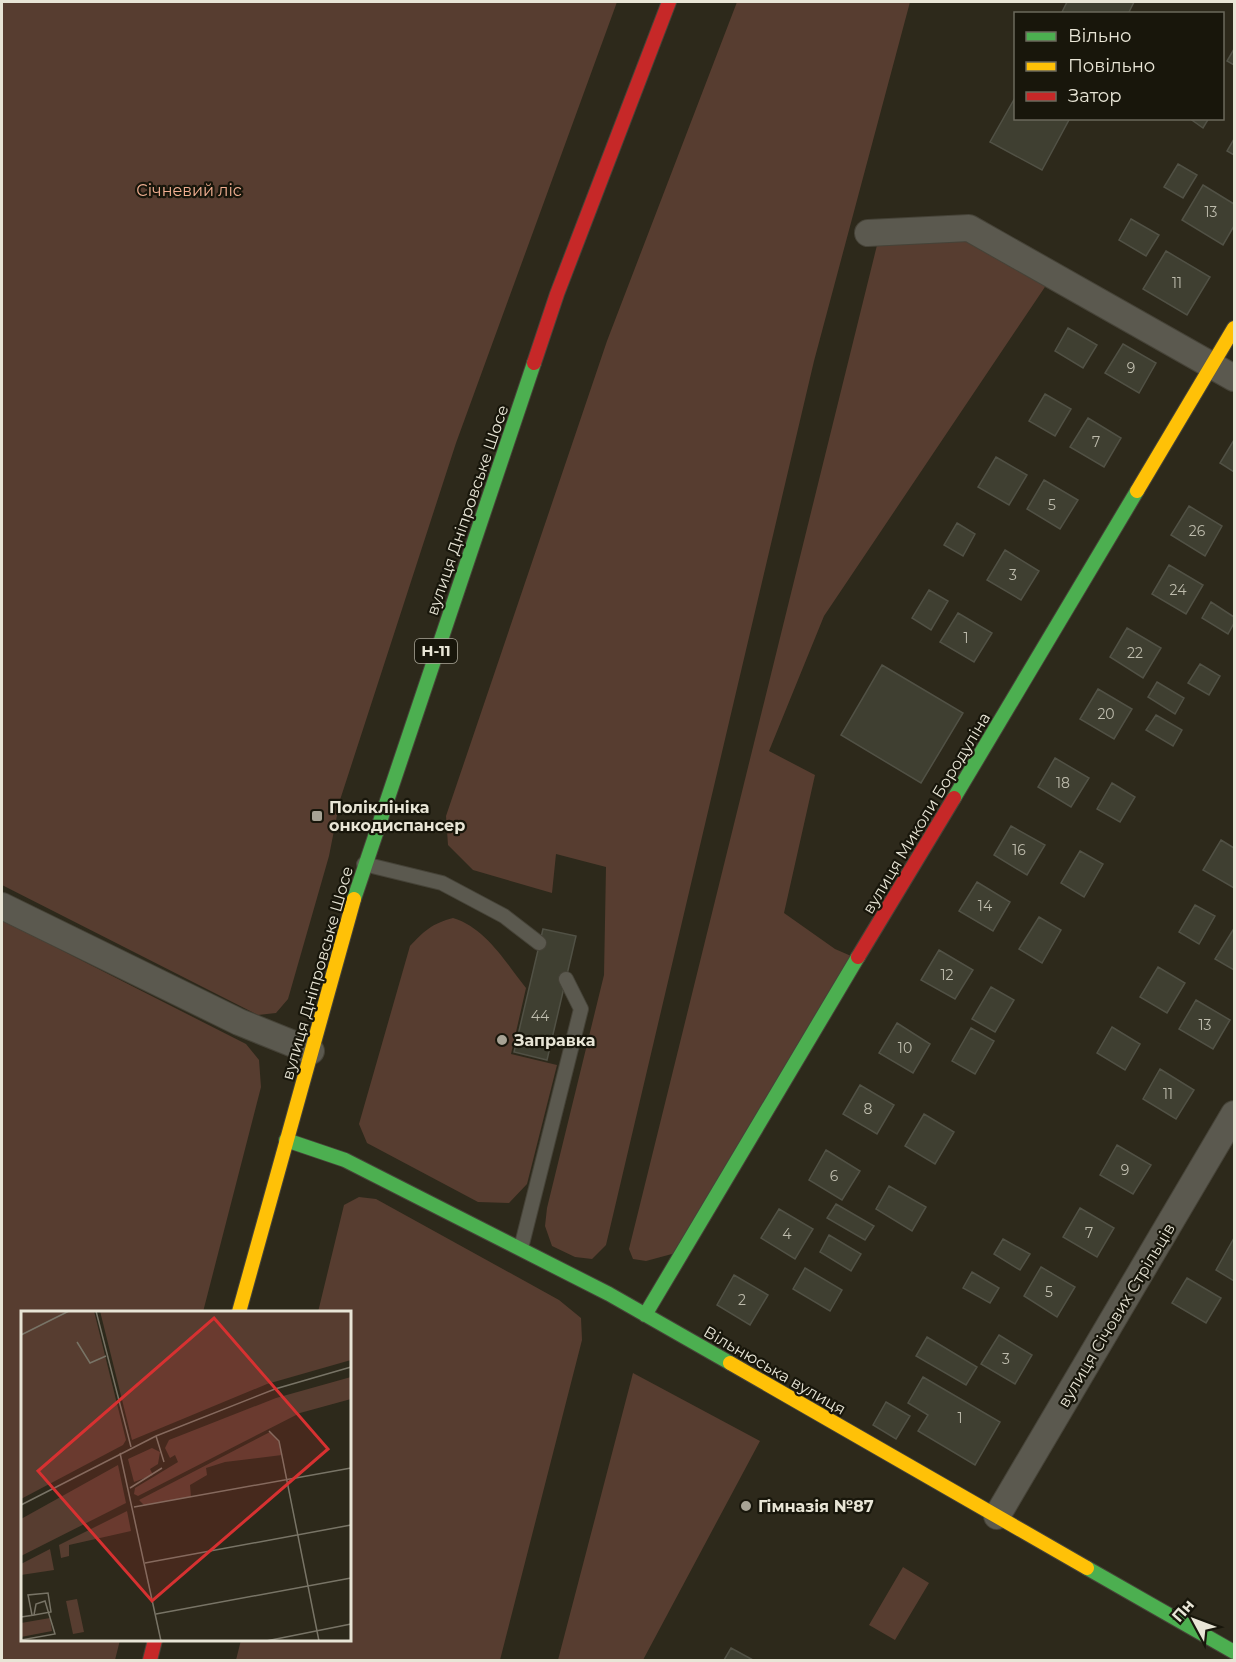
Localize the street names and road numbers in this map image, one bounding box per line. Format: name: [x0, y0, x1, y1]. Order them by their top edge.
street label: вулиця Дніпровське Шосе: [422, 402, 512, 618]
road number: Н-11: [415, 639, 457, 663]
street label: вулиця Миколи Бородуліна: [859, 709, 994, 917]
street label: вулиця Дніпровське Шосе: [278, 864, 357, 1082]
street label: вулиця Січових Стрільців: [1054, 1220, 1179, 1411]
street label: Вільнюська вулиця: [700, 1322, 849, 1419]

